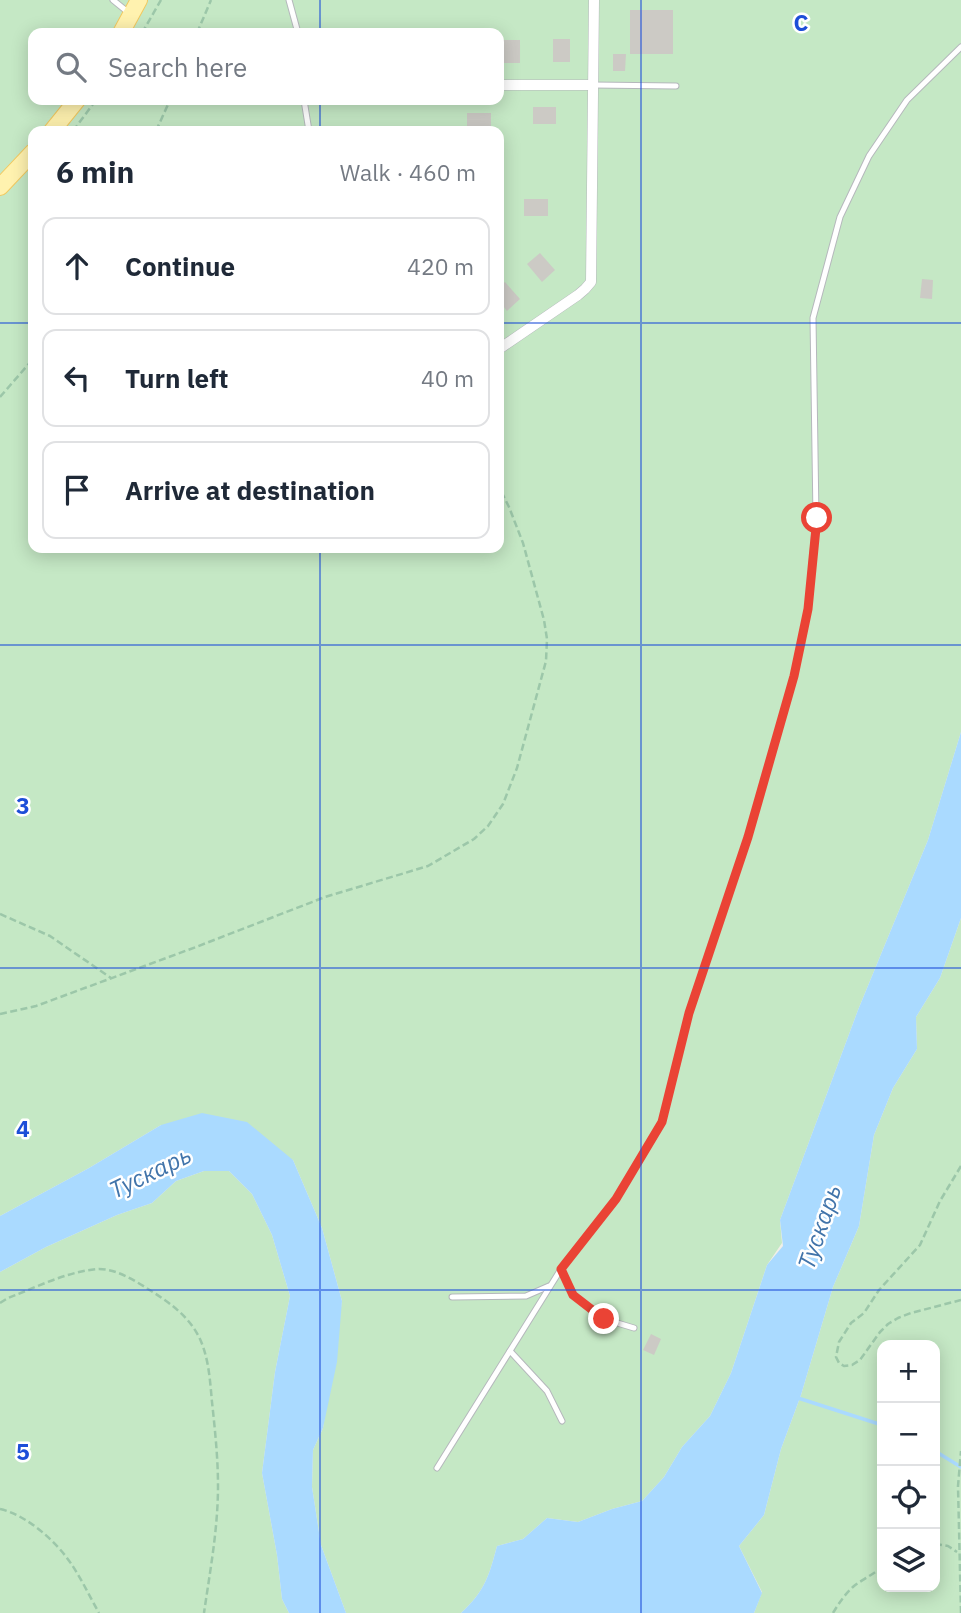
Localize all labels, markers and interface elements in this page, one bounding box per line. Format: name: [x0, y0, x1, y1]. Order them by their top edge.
text: C: [794, 7, 809, 37]
search box: [28, 28, 504, 105]
icon: search: [52, 48, 90, 86]
text: Search here: [108, 50, 247, 84]
text: 6 min: [56, 152, 134, 191]
text: Walk · 460 m: [340, 157, 476, 187]
icon: ahead: [58, 247, 96, 285]
text: Continue: [125, 249, 235, 283]
text: 420 m: [407, 251, 474, 281]
icon: left: [58, 359, 96, 397]
text: Turn left: [125, 361, 228, 395]
text: 40 m: [421, 363, 474, 393]
icon: arrive: [58, 471, 96, 509]
text: Arrive at destination: [125, 473, 375, 507]
route start: [801, 502, 832, 533]
text: 3: [16, 790, 30, 820]
text: 4: [16, 1113, 30, 1143]
water label: Тускарь: [104, 1138, 196, 1206]
water label: Тускарь: [790, 1180, 848, 1274]
route end: [588, 1303, 619, 1334]
map controls: [877, 1340, 940, 1592]
button: +: [877, 1340, 940, 1403]
button: −: [877, 1403, 940, 1466]
text: 5: [16, 1436, 30, 1466]
button: locate: [877, 1466, 940, 1529]
button: layers: [877, 1529, 940, 1592]

